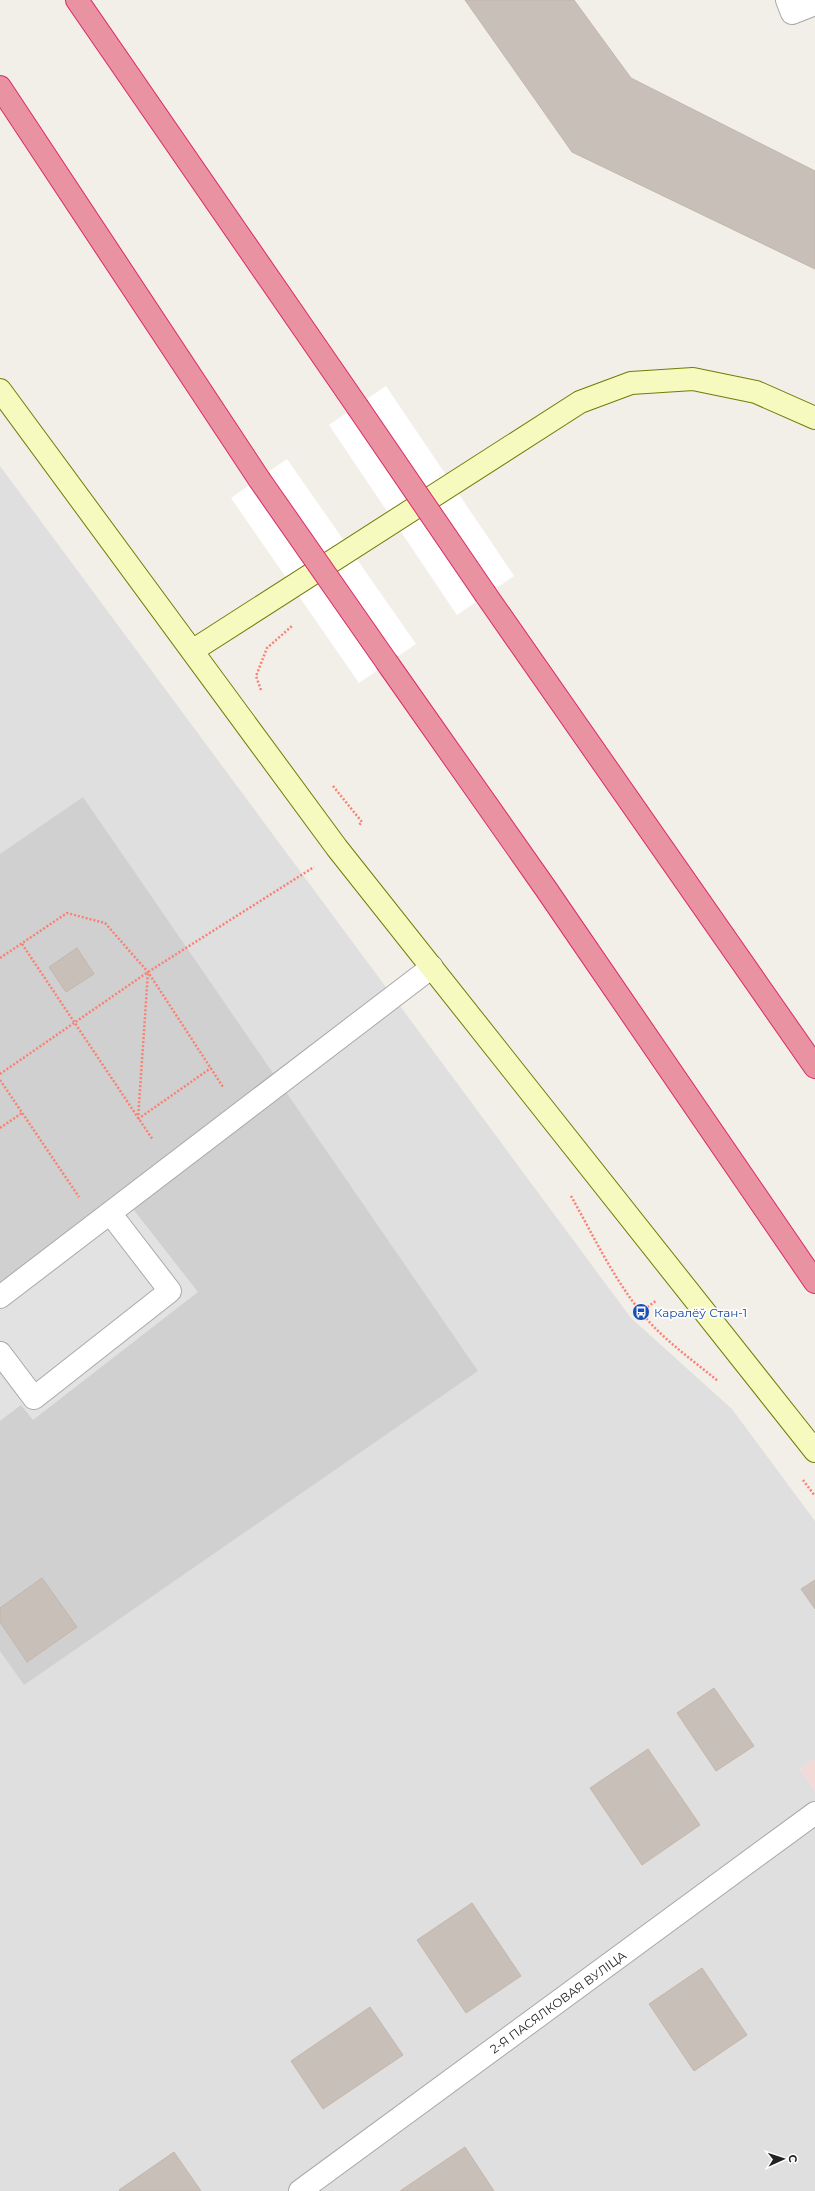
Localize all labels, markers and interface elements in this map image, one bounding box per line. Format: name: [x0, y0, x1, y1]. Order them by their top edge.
bus stop icon: Каралёў Стан-1: [631, 1302, 651, 1322]
place label: Каралёў Стан-1: [654, 1305, 747, 1320]
street label: 2-Я ПАСЯЛКОВАЯ ВУЛІЦА: [487, 1947, 629, 2056]
north arrow: [763, 2139, 803, 2179]
text: С: [786, 2154, 800, 2163]

